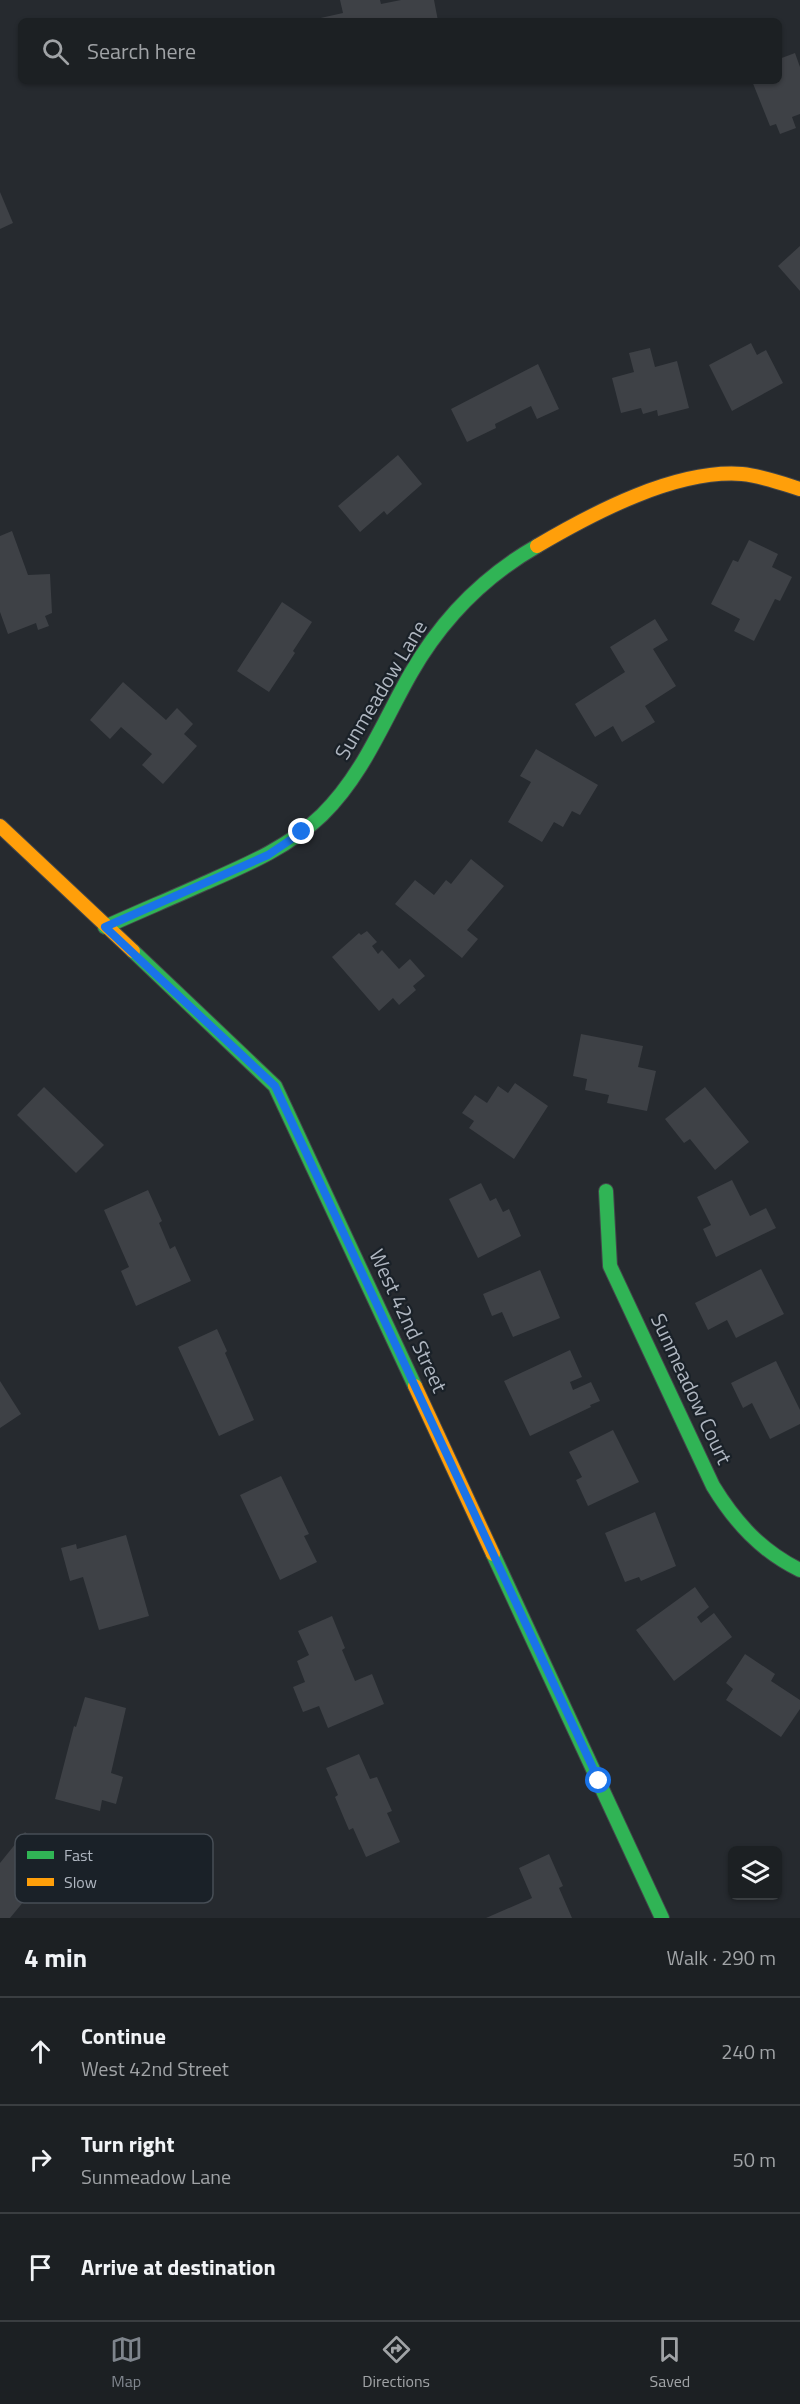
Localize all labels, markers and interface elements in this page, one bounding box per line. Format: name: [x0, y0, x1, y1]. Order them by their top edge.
search box: [18, 18, 782, 84]
text: Search here: [87, 34, 196, 68]
icon: search: [39, 35, 72, 68]
street label: Sunmeadow Lane: [326, 614, 434, 765]
route end: [288, 818, 314, 844]
street label: West 42nd Street: [362, 1243, 456, 1398]
street label: Sunmeadow Court: [643, 1308, 741, 1470]
route start: [585, 1767, 611, 1793]
legend: [15, 1834, 213, 1903]
text: Fast: [64, 1843, 93, 1867]
map controls: [728, 1846, 782, 1900]
button: layers: [728, 1846, 782, 1900]
text: Slow: [64, 1870, 97, 1894]
text: 4 min: [24, 1938, 87, 1977]
text: Walk · 290 m: [667, 1942, 776, 1973]
text: Continue: [81, 2019, 166, 2053]
icon: ahead: [24, 2035, 57, 2068]
text: 240 m: [721, 2036, 776, 2067]
text: West 42nd Street: [81, 2053, 229, 2084]
text: Turn right: [81, 2127, 175, 2161]
icon: right: [24, 2143, 57, 2176]
text: 50 m: [732, 2144, 776, 2175]
text: Sunmeadow Lane: [81, 2161, 231, 2192]
text: Arrive at destination: [81, 2250, 276, 2284]
icon: arrive: [24, 2251, 57, 2284]
tab: Map: [110, 2333, 143, 2393]
tab: Directions: [362, 2333, 430, 2393]
tab: Saved: [650, 2333, 690, 2393]

